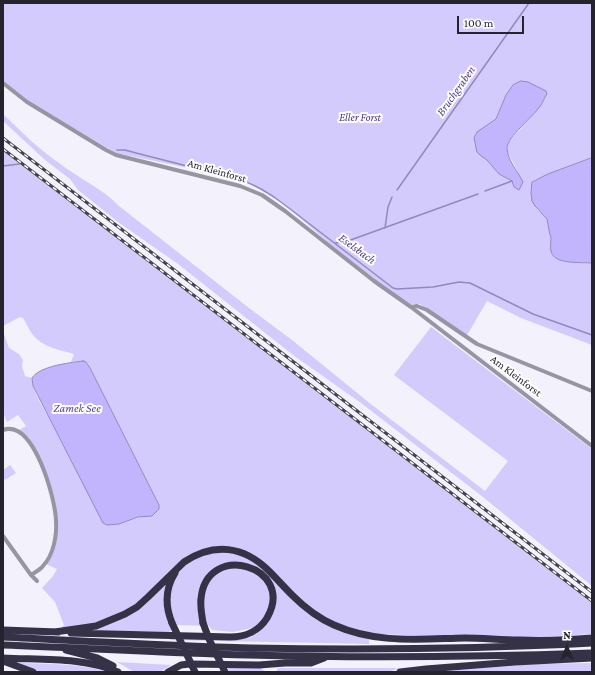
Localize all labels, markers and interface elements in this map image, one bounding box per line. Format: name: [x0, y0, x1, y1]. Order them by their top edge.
scale bar: [459, 8, 526, 34]
text: 100 m: [464, 16, 493, 30]
water label: Bruchgraben: [434, 63, 478, 119]
park label: Eller Forst: [339, 111, 381, 125]
street label: Am Kleinforst: [186, 156, 248, 186]
water label: Eselsbach: [336, 231, 378, 267]
street label: Am Kleinforst: [488, 353, 544, 399]
water label: Zamek See: [53, 401, 101, 415]
north arrow: [547, 627, 587, 667]
text: N: [563, 629, 571, 641]

